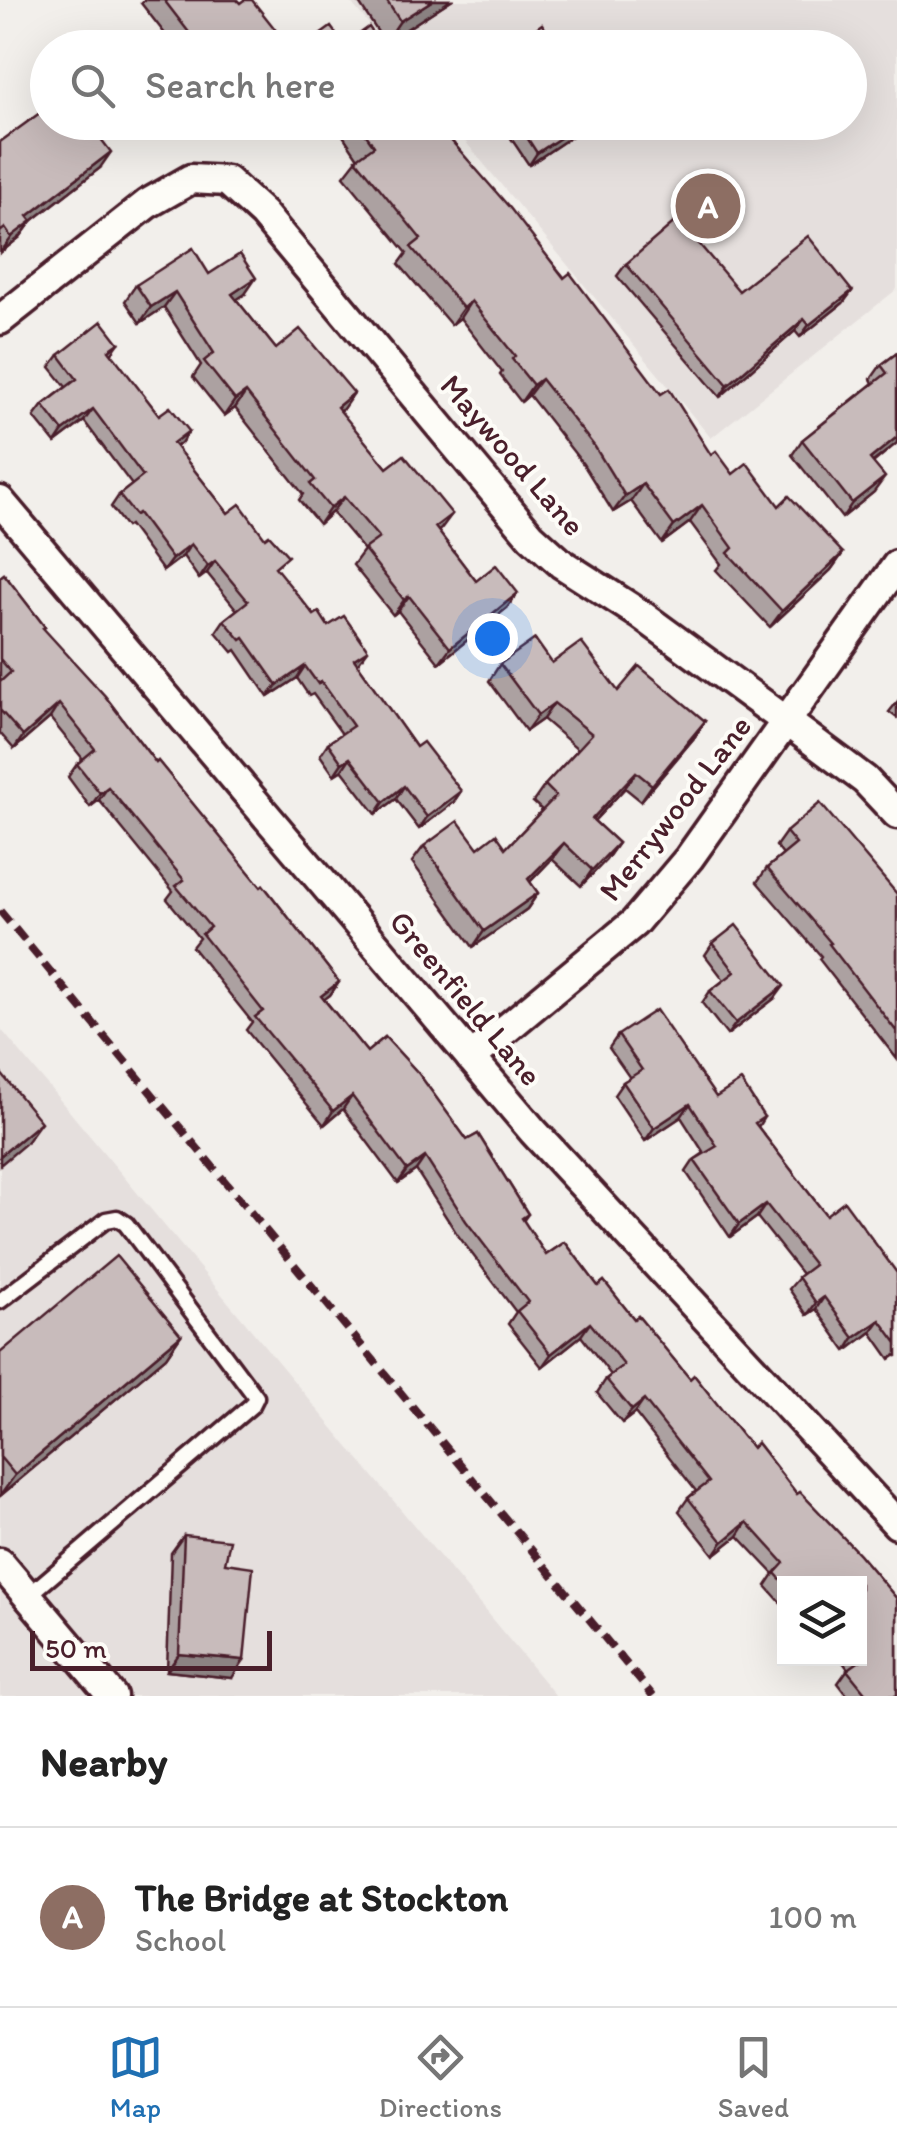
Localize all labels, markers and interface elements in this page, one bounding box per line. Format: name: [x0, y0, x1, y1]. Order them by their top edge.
search box: [30, 30, 867, 140]
icon: search: [65, 58, 120, 113]
text: Search here: [145, 62, 336, 108]
pin: A: [676, 168, 740, 244]
street label: Maywood Lane: [433, 366, 593, 544]
your location: [467, 613, 518, 664]
street label: Merrywood Lane: [591, 708, 759, 908]
street label: Greenfield Lane: [382, 903, 550, 1093]
map controls: [777, 1576, 867, 1666]
button: layers: [777, 1576, 867, 1666]
scale bar: [30, 1626, 272, 1670]
text: 50 m: [45, 1631, 107, 1665]
text: Nearby: [40, 1736, 167, 1787]
text: The Bridge at Stockton: [135, 1875, 508, 1921]
text: A: [62, 1898, 83, 1936]
text: 100 m: [769, 1898, 857, 1936]
text: School: [135, 1921, 226, 1959]
tab: Map: [108, 2030, 163, 2124]
tab: Directions: [379, 2030, 502, 2124]
tab: Saved: [718, 2030, 789, 2124]

